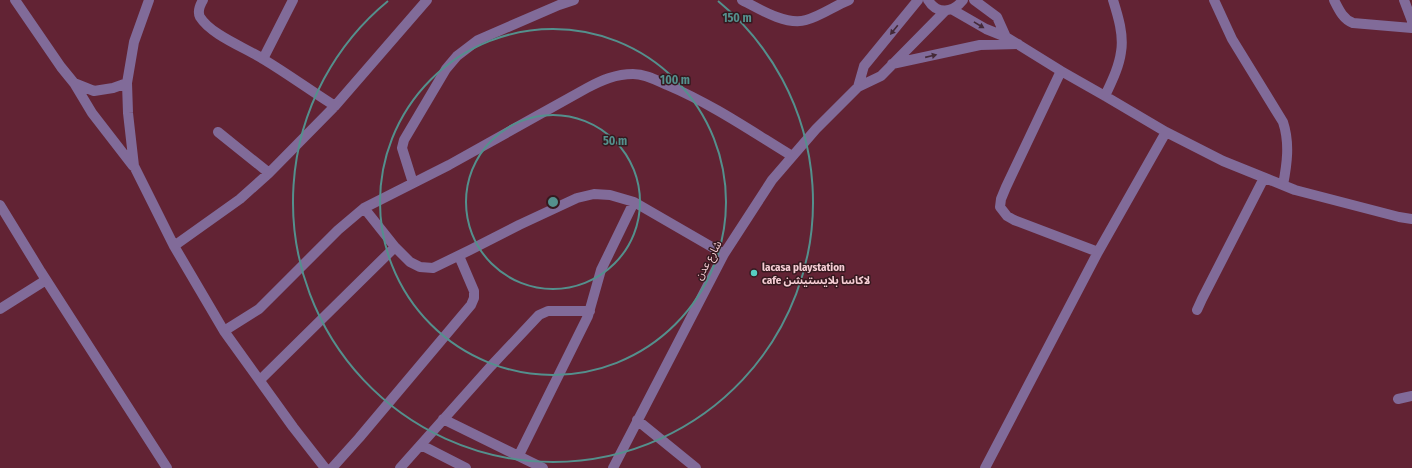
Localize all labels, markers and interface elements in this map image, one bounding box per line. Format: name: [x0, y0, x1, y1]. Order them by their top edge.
text: 150 m: [722, 11, 752, 25]
one-way arrow: [973, 22, 985, 29]
one-way arrow: [889, 25, 898, 36]
one-way arrow: [924, 52, 937, 58]
text: 100 m: [660, 73, 690, 87]
text: 50 m: [603, 134, 627, 148]
centre of rings: [546, 195, 560, 209]
street label: شارع عدن: [692, 238, 726, 283]
place label: lacasa playstation cafe لاكاسا بلايستيشن: [762, 261, 871, 287]
marker: lacasa playstation cafe لاكاسا بلايستيشن: [749, 268, 759, 278]

